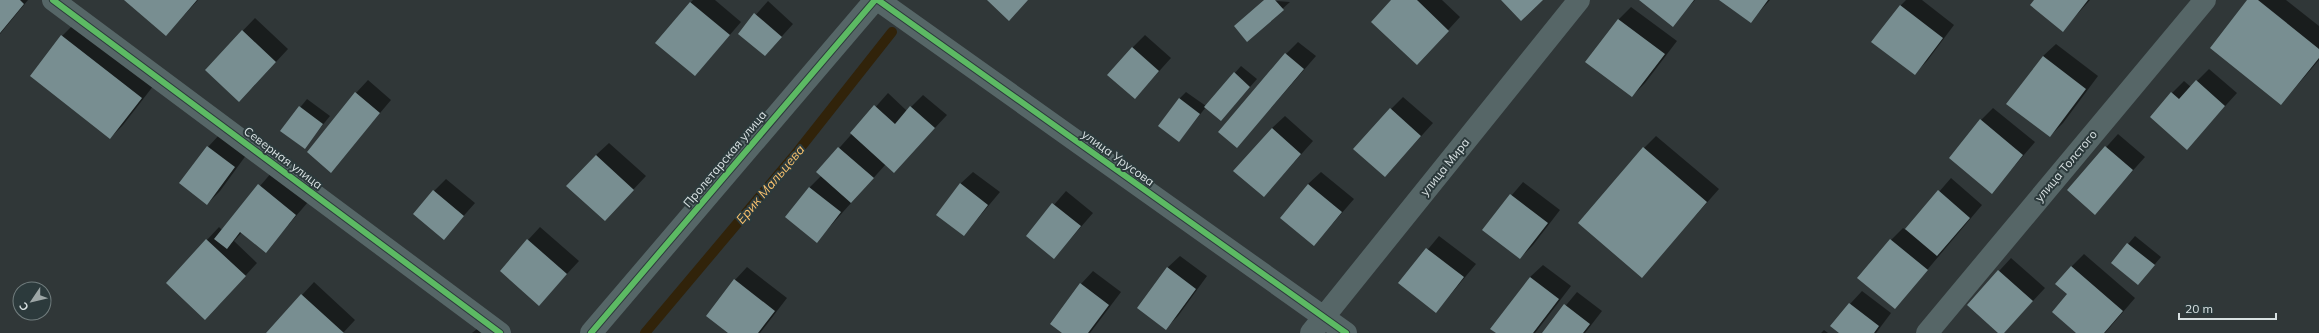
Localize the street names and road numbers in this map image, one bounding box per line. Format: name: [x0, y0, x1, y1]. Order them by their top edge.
street label: Пролетарская улица: [680, 107, 769, 210]
street label: Северная улица: [241, 123, 326, 192]
street label: улица Урусова: [1079, 126, 1158, 189]
street label: улица Толстого: [2031, 127, 2100, 205]
street label: улица Мира: [1417, 135, 1473, 199]

